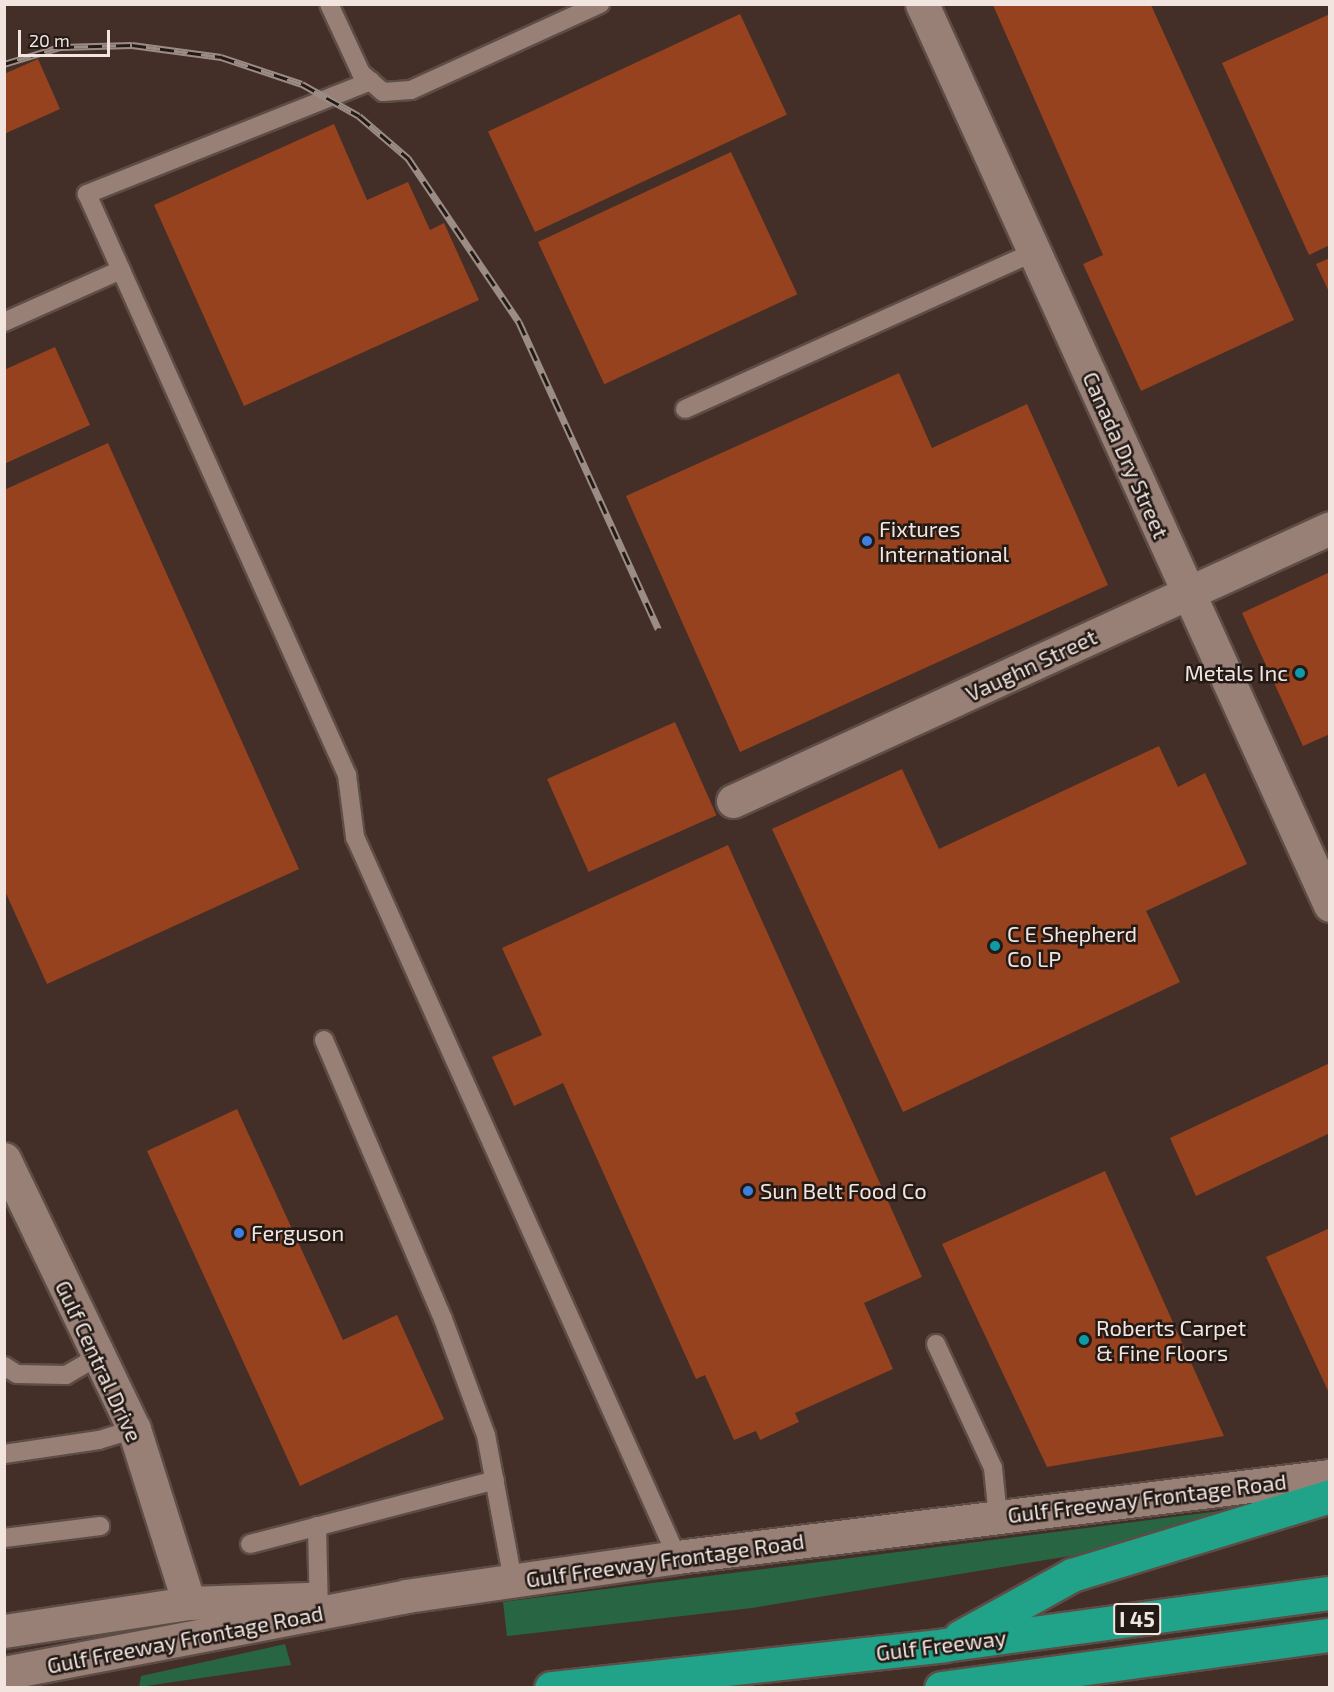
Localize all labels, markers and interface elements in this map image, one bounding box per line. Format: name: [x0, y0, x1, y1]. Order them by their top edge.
scale bar: [21, 18, 112, 56]
text: 20 m: [29, 29, 70, 51]
street label: Canada Dry Street: [1077, 367, 1175, 543]
place label: Fixtures International: [879, 515, 1009, 566]
marker: Fixtures International: [860, 534, 874, 548]
street label: Vaughn Street: [961, 623, 1101, 707]
place label: Metals Inc: [1185, 660, 1288, 686]
marker: Metals Inc: [1293, 666, 1307, 680]
place label: C E Shepherd Co LP: [1007, 920, 1137, 972]
marker: C E Shepherd Co LP: [988, 939, 1002, 953]
place label: Sun Belt Food Co: [760, 1178, 927, 1204]
marker: Sun Belt Food Co: [741, 1184, 755, 1198]
place label: Ferguson: [251, 1220, 344, 1246]
marker: Ferguson: [232, 1226, 246, 1240]
street label: Gulf Central Drive: [50, 1276, 148, 1446]
place label: Roberts Carpet & Fine Floors: [1096, 1314, 1246, 1366]
marker: Roberts Carpet & Fine Floors: [1077, 1333, 1091, 1347]
street label: Gulf Freeway Frontage Road: [1006, 1468, 1288, 1528]
street label: Gulf Freeway Frontage Road: [524, 1527, 806, 1593]
street label: Gulf Freeway Frontage Road: [44, 1599, 326, 1679]
road number: I 45: [1113, 1601, 1161, 1637]
street label: Gulf Freeway: [874, 1624, 1008, 1666]

